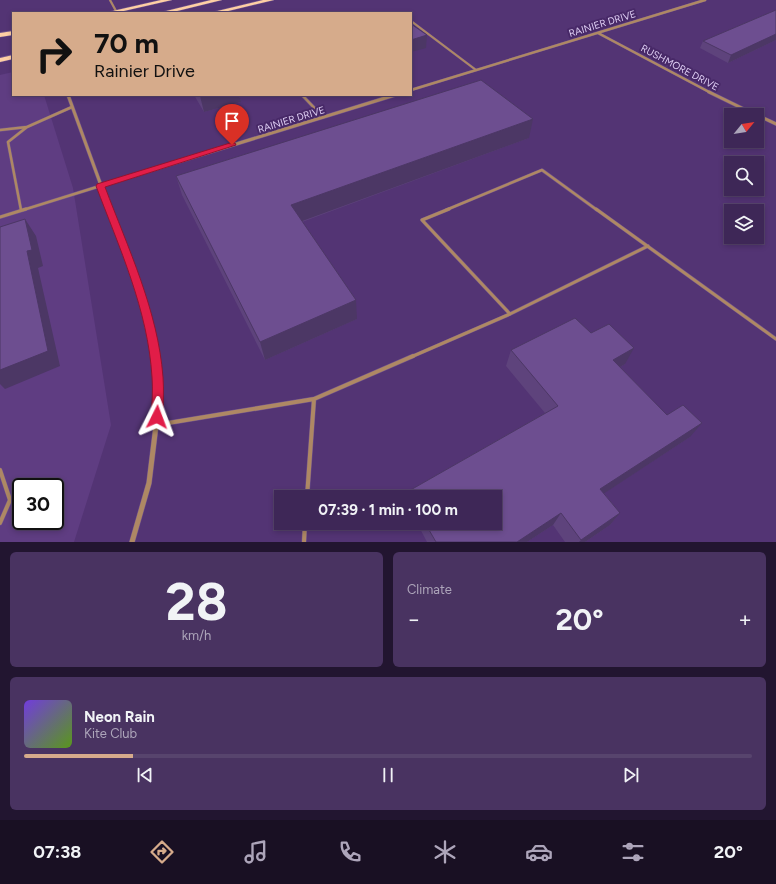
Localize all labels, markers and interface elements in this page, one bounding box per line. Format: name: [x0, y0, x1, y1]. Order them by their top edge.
street label: RAINIER DRIVE: [567, 7, 637, 40]
text: 70 m: [94, 26, 159, 60]
icon: right: [28, 28, 80, 80]
street label: RUSHMORE DRIVE: [638, 41, 721, 94]
text: Rainier Drive: [94, 60, 195, 82]
street label: RAINIER DRIVE: [256, 103, 326, 136]
pin: [215, 104, 249, 145]
north arrow: [724, 108, 764, 148]
map controls: [724, 108, 764, 244]
icon: arrive: [221, 110, 243, 132]
button: search: [724, 156, 764, 196]
button: layers: [724, 204, 764, 244]
position arrow: [136, 396, 178, 438]
speed limit sign: 30: [12, 478, 64, 530]
text: 07:39 · 1 min · 100 m: [318, 501, 458, 519]
text: 28: [166, 571, 227, 633]
text: Climate: [407, 582, 452, 597]
text: 20°: [555, 601, 604, 638]
text: −: [407, 606, 421, 633]
text: +: [738, 606, 752, 633]
text: km/h: [182, 628, 211, 643]
text: Neon Rain: [84, 708, 155, 726]
text: Kite Club: [84, 726, 137, 741]
icon: previous: [134, 764, 156, 786]
icon: pause: [377, 764, 399, 786]
icon: next: [620, 764, 642, 786]
icon: directions: [148, 838, 176, 866]
icon: music: [242, 838, 270, 866]
icon: phone: [336, 838, 364, 866]
icon: climate: [431, 838, 459, 866]
icon: car: [525, 838, 553, 866]
icon: filters: [619, 838, 647, 866]
text: 07:38: [33, 841, 81, 863]
text: 20°: [714, 841, 743, 863]

